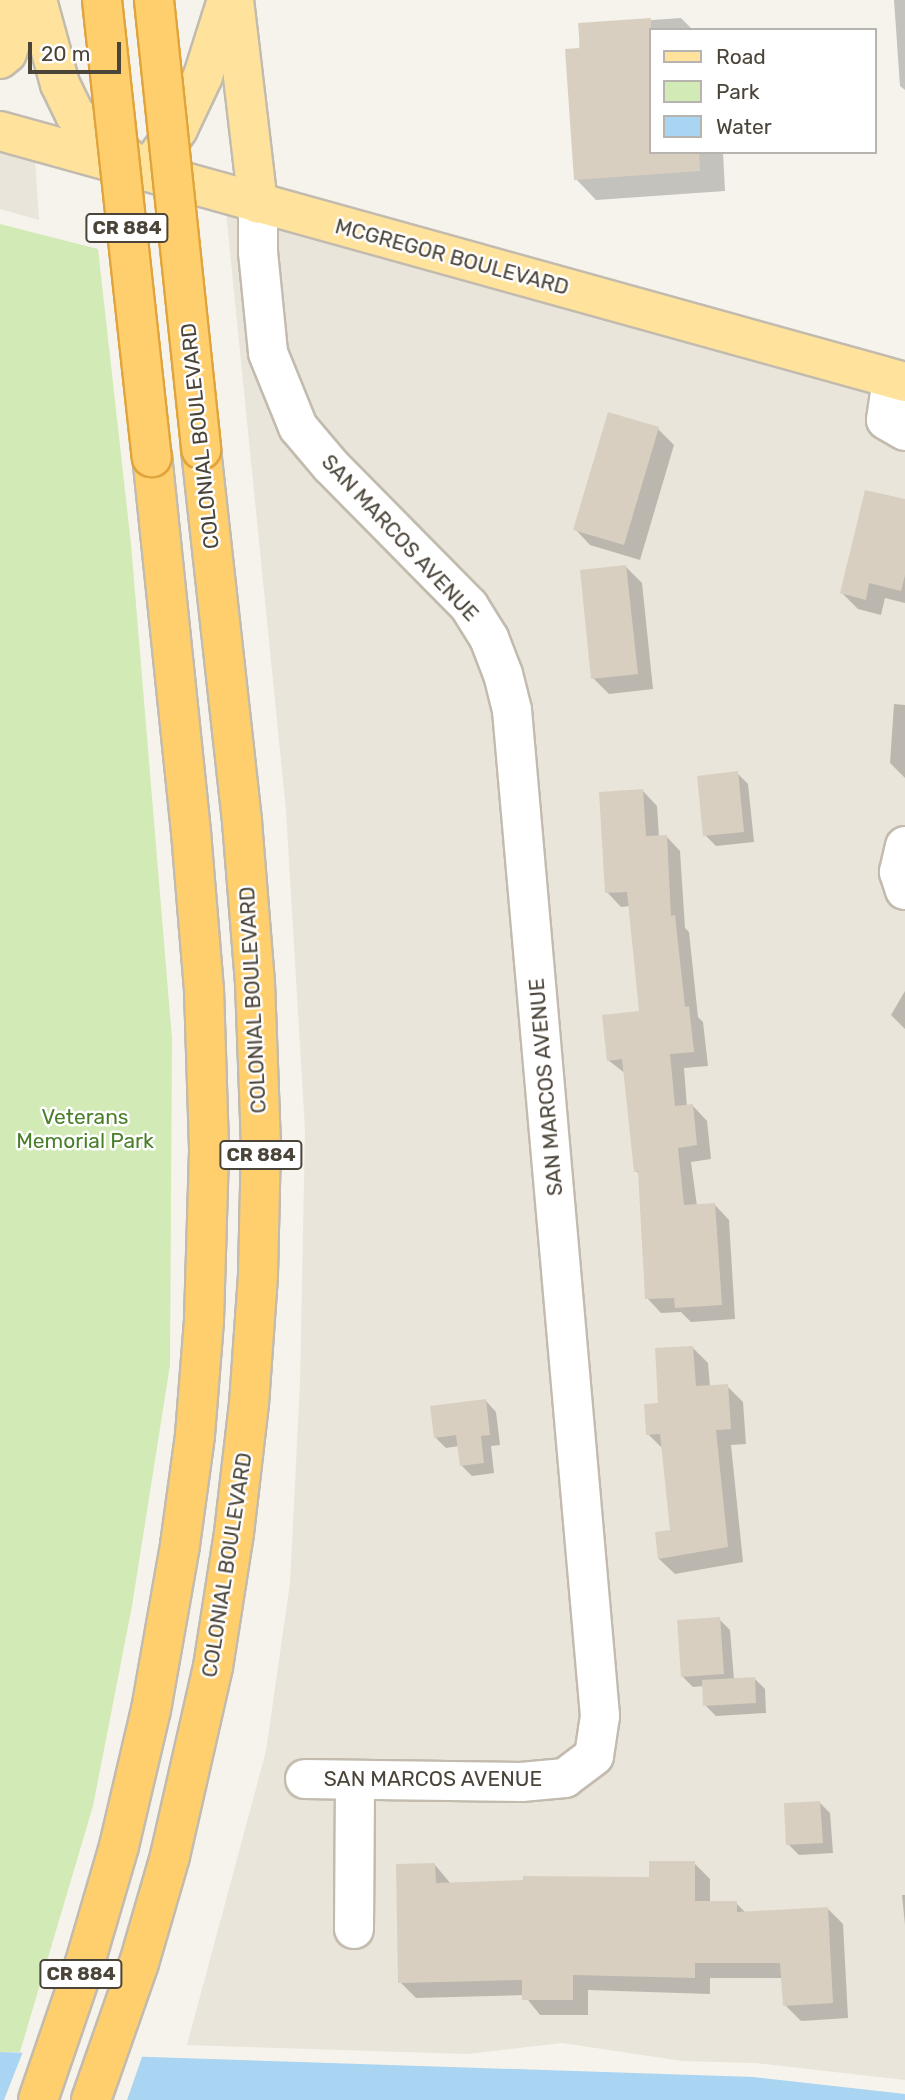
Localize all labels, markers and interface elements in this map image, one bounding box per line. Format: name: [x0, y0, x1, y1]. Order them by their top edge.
scale bar: [32, 28, 124, 72]
legend: [650, 28, 877, 154]
text: 20 m: [41, 41, 90, 66]
text: Road: [716, 44, 766, 69]
text: Park: [716, 79, 760, 104]
text: Water: [716, 114, 772, 139]
road number: CR 884: [85, 212, 169, 244]
street label: MCGREGOR BOULEVARD: [332, 214, 572, 300]
street label: COLONIAL BOULEVARD: [176, 321, 224, 551]
street label: SAN MARCOS AVENUE: [316, 449, 484, 627]
street label: COLONIAL BOULEVARD: [234, 886, 272, 1114]
street label: SAN MARCOS AVENUE: [524, 977, 568, 1197]
park label: Veterans Memorial Park: [16, 1104, 154, 1154]
road number: CR 884: [219, 1140, 303, 1170]
street label: COLONIAL BOULEVARD: [197, 1451, 257, 1679]
street label: SAN MARCOS AVENUE: [323, 1766, 543, 1792]
road number: CR 884: [39, 1958, 123, 1990]

